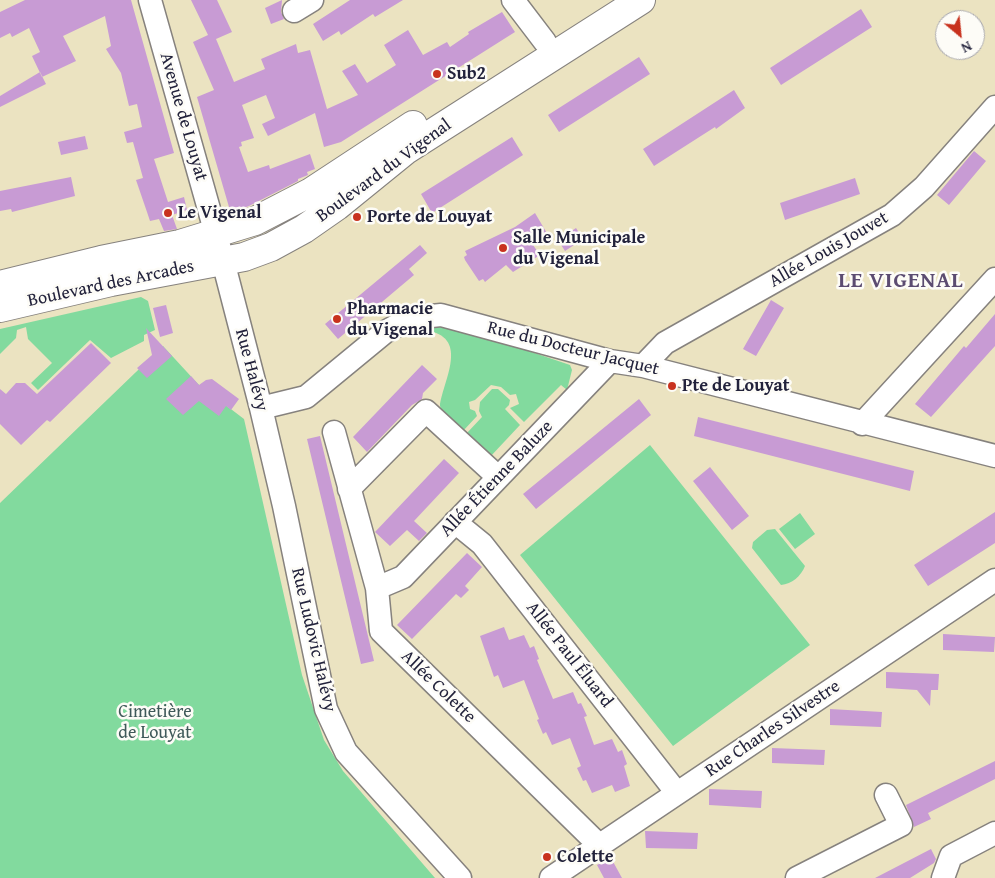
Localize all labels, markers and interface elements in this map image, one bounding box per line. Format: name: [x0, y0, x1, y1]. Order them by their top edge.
north arrow: [935, 10, 985, 60]
text: N: [958, 36, 975, 58]
street label: Avenue de Louyat: [154, 50, 212, 184]
place label: Sub2: [447, 63, 486, 85]
marker: Sub2: [431, 68, 443, 80]
street label: Boulevard du Vigenal: [312, 115, 456, 227]
place label: Le Vigenal: [178, 202, 262, 224]
place label: Porte de Louyat: [367, 206, 492, 228]
marker: Le Vigenal: [162, 207, 174, 219]
street label: Allée Louis Jouvet: [766, 207, 892, 293]
marker: Porte de Louyat: [351, 211, 363, 223]
place label: Salle Municipale du Vigenal: [513, 227, 645, 270]
marker: Salle Municipale du Vigenal: [497, 242, 509, 254]
street label: Boulevard des Arcades: [26, 256, 196, 312]
district label: LE VIGENAL: [837, 268, 965, 294]
place label: Pharmacie du Vigenal: [347, 298, 433, 340]
marker: Pharmacie du Vigenal: [331, 313, 343, 325]
street label: Rue du Docteur Jacquet: [485, 317, 661, 381]
street label: Rue Halévy: [230, 326, 272, 414]
place label: Pte de Louyat: [682, 375, 789, 397]
marker: Pte de Louyat: [666, 380, 678, 392]
street label: Allée Étienne Baluze: [436, 416, 558, 542]
street label: Rue Ludovic Halévy: [286, 566, 340, 714]
street label: Allée Paul Éluard: [521, 598, 617, 712]
street label: Allée Colette: [396, 646, 480, 728]
street label: Rue Charles Silvestre: [702, 676, 844, 782]
park label: Cimetière de Louyat: [118, 701, 192, 744]
place label: Colette: [557, 846, 614, 868]
marker: Colette: [541, 851, 553, 863]

